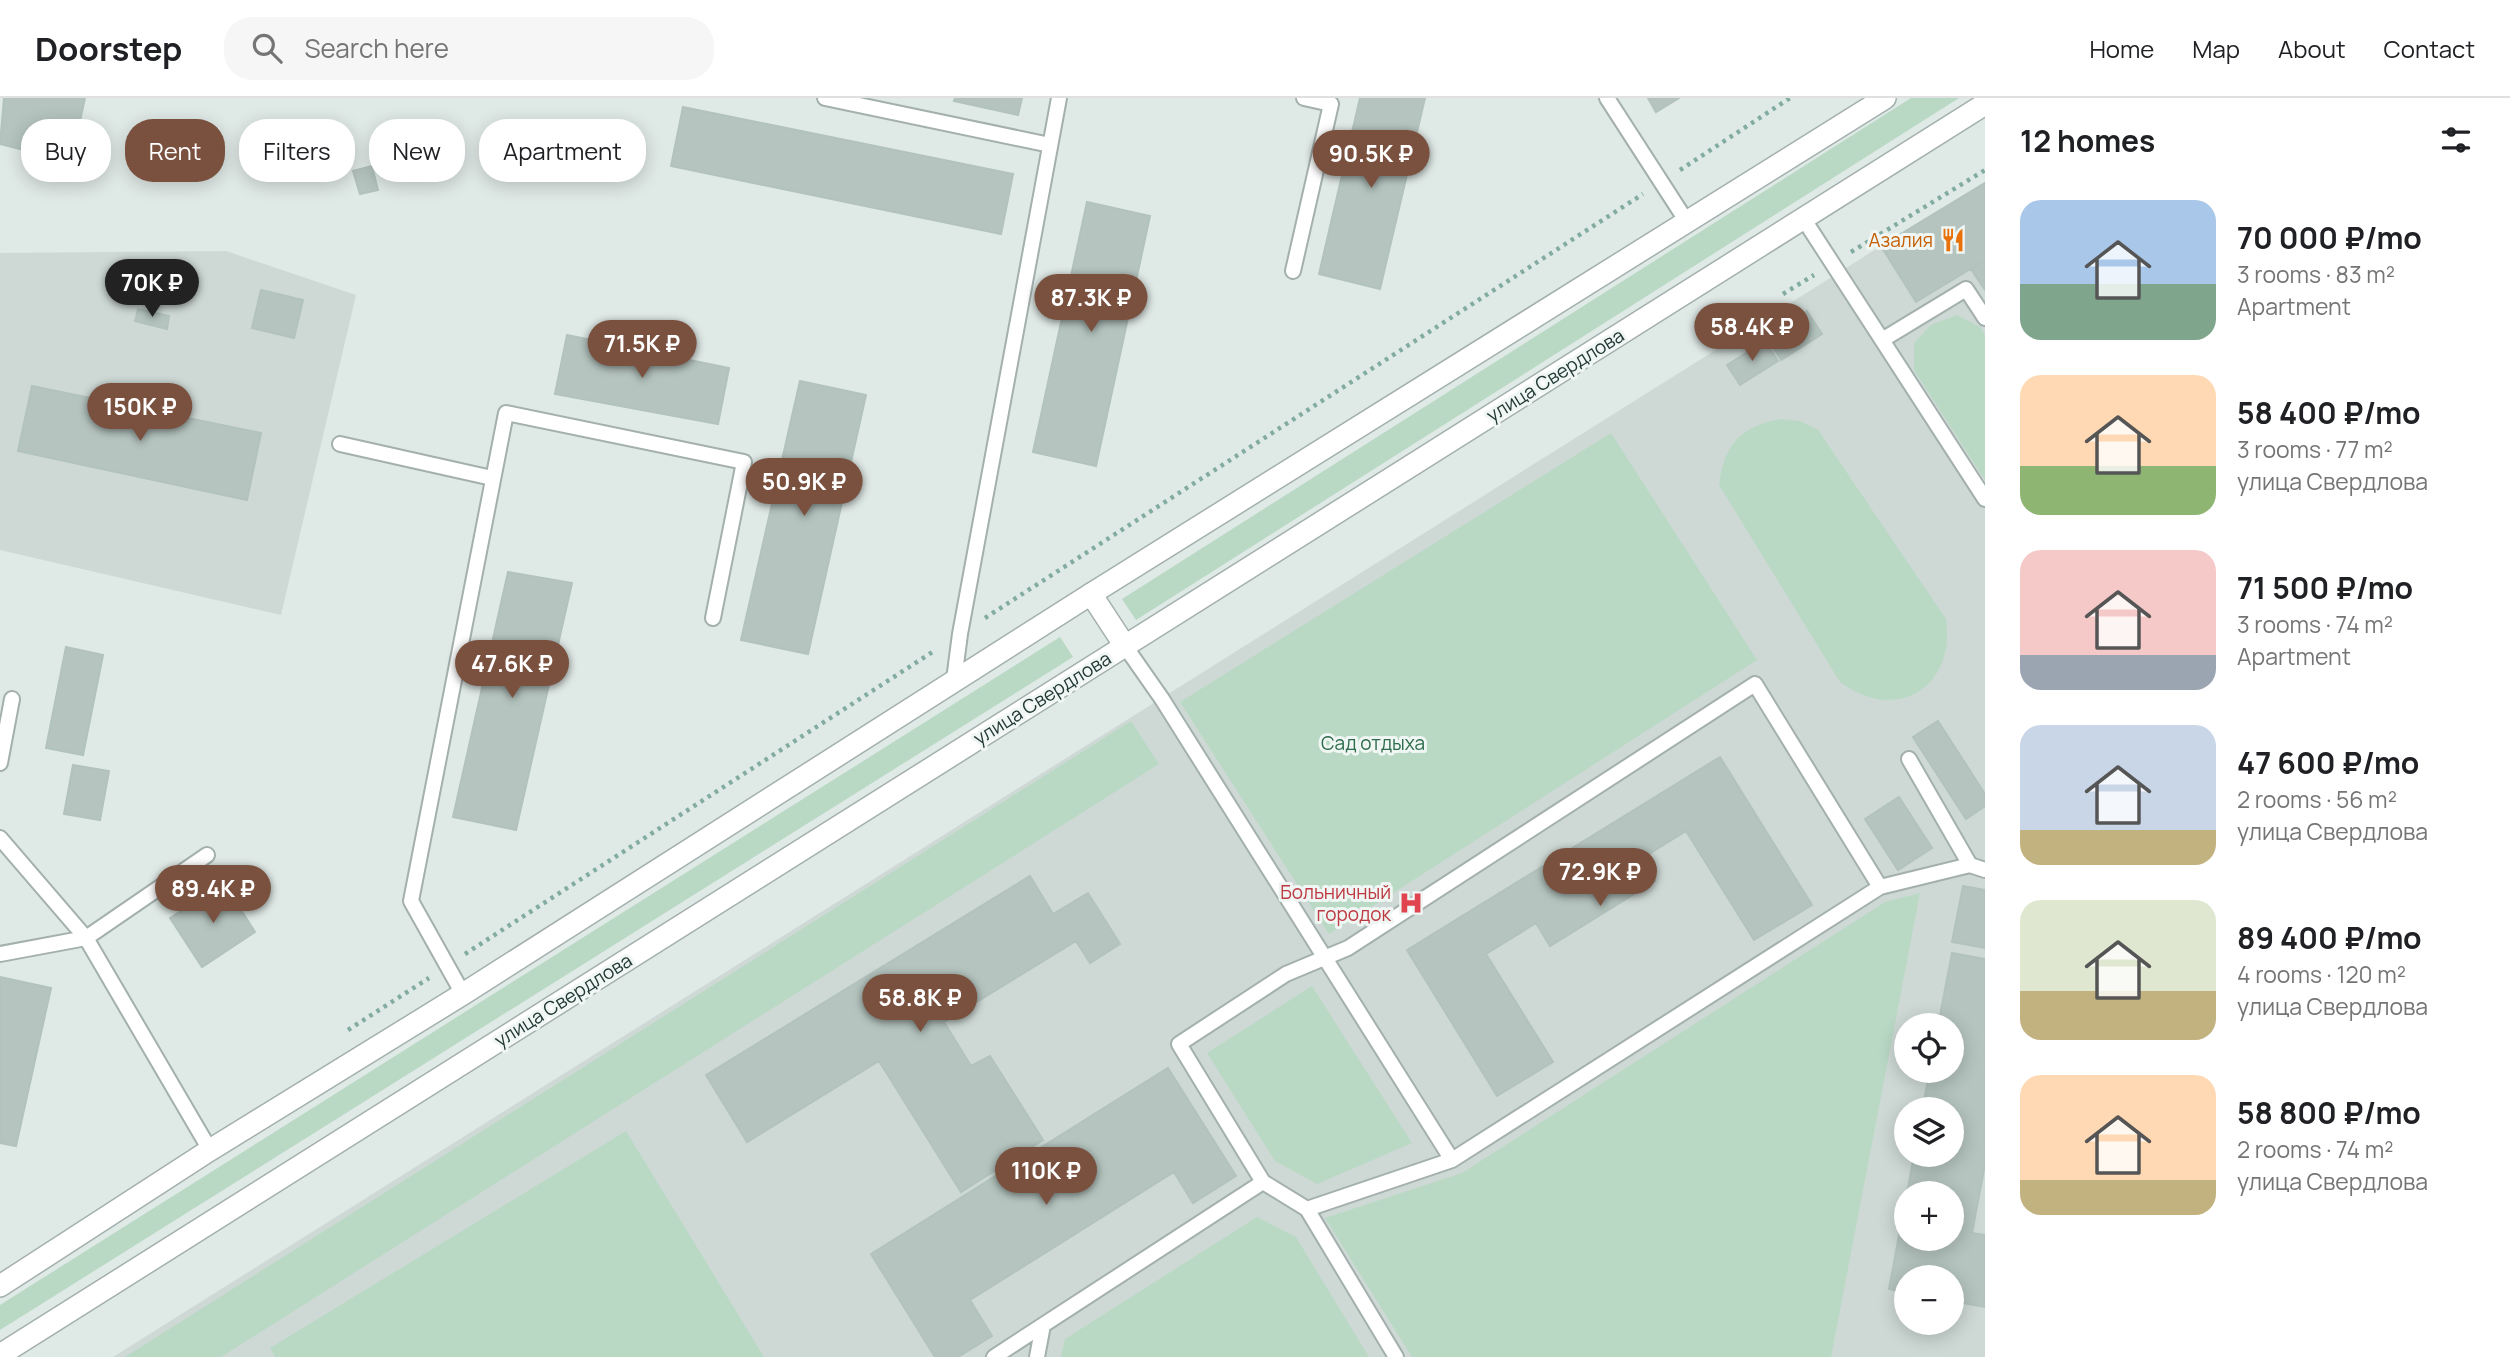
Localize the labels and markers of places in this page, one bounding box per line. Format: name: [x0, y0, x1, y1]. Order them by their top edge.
pin: 90.5K ₽: [1306, 130, 1436, 190]
restaurant icon: Азалия: [1939, 226, 1967, 254]
place label: Азалия: [1869, 227, 1933, 253]
pin: 70K ₽: [103, 260, 201, 319]
pin: 87.3K ₽: [1026, 274, 1156, 334]
pin: 58.4K ₽: [1687, 303, 1817, 363]
pin: 71.5K ₽: [577, 320, 707, 380]
pin: 150K ₽: [83, 384, 197, 443]
pin: 50.9K ₽: [739, 458, 869, 518]
pin: 47.6K ₽: [447, 640, 577, 700]
pin: 72.9K ₽: [1535, 848, 1665, 908]
pin: 89.4K ₽: [148, 866, 278, 925]
place label: Больничный городок: [1280, 879, 1392, 927]
hospital icon: Больничный городок: [1397, 889, 1425, 917]
pin: 58.8K ₽: [855, 974, 985, 1034]
pin: 110K ₽: [989, 1148, 1103, 1207]

